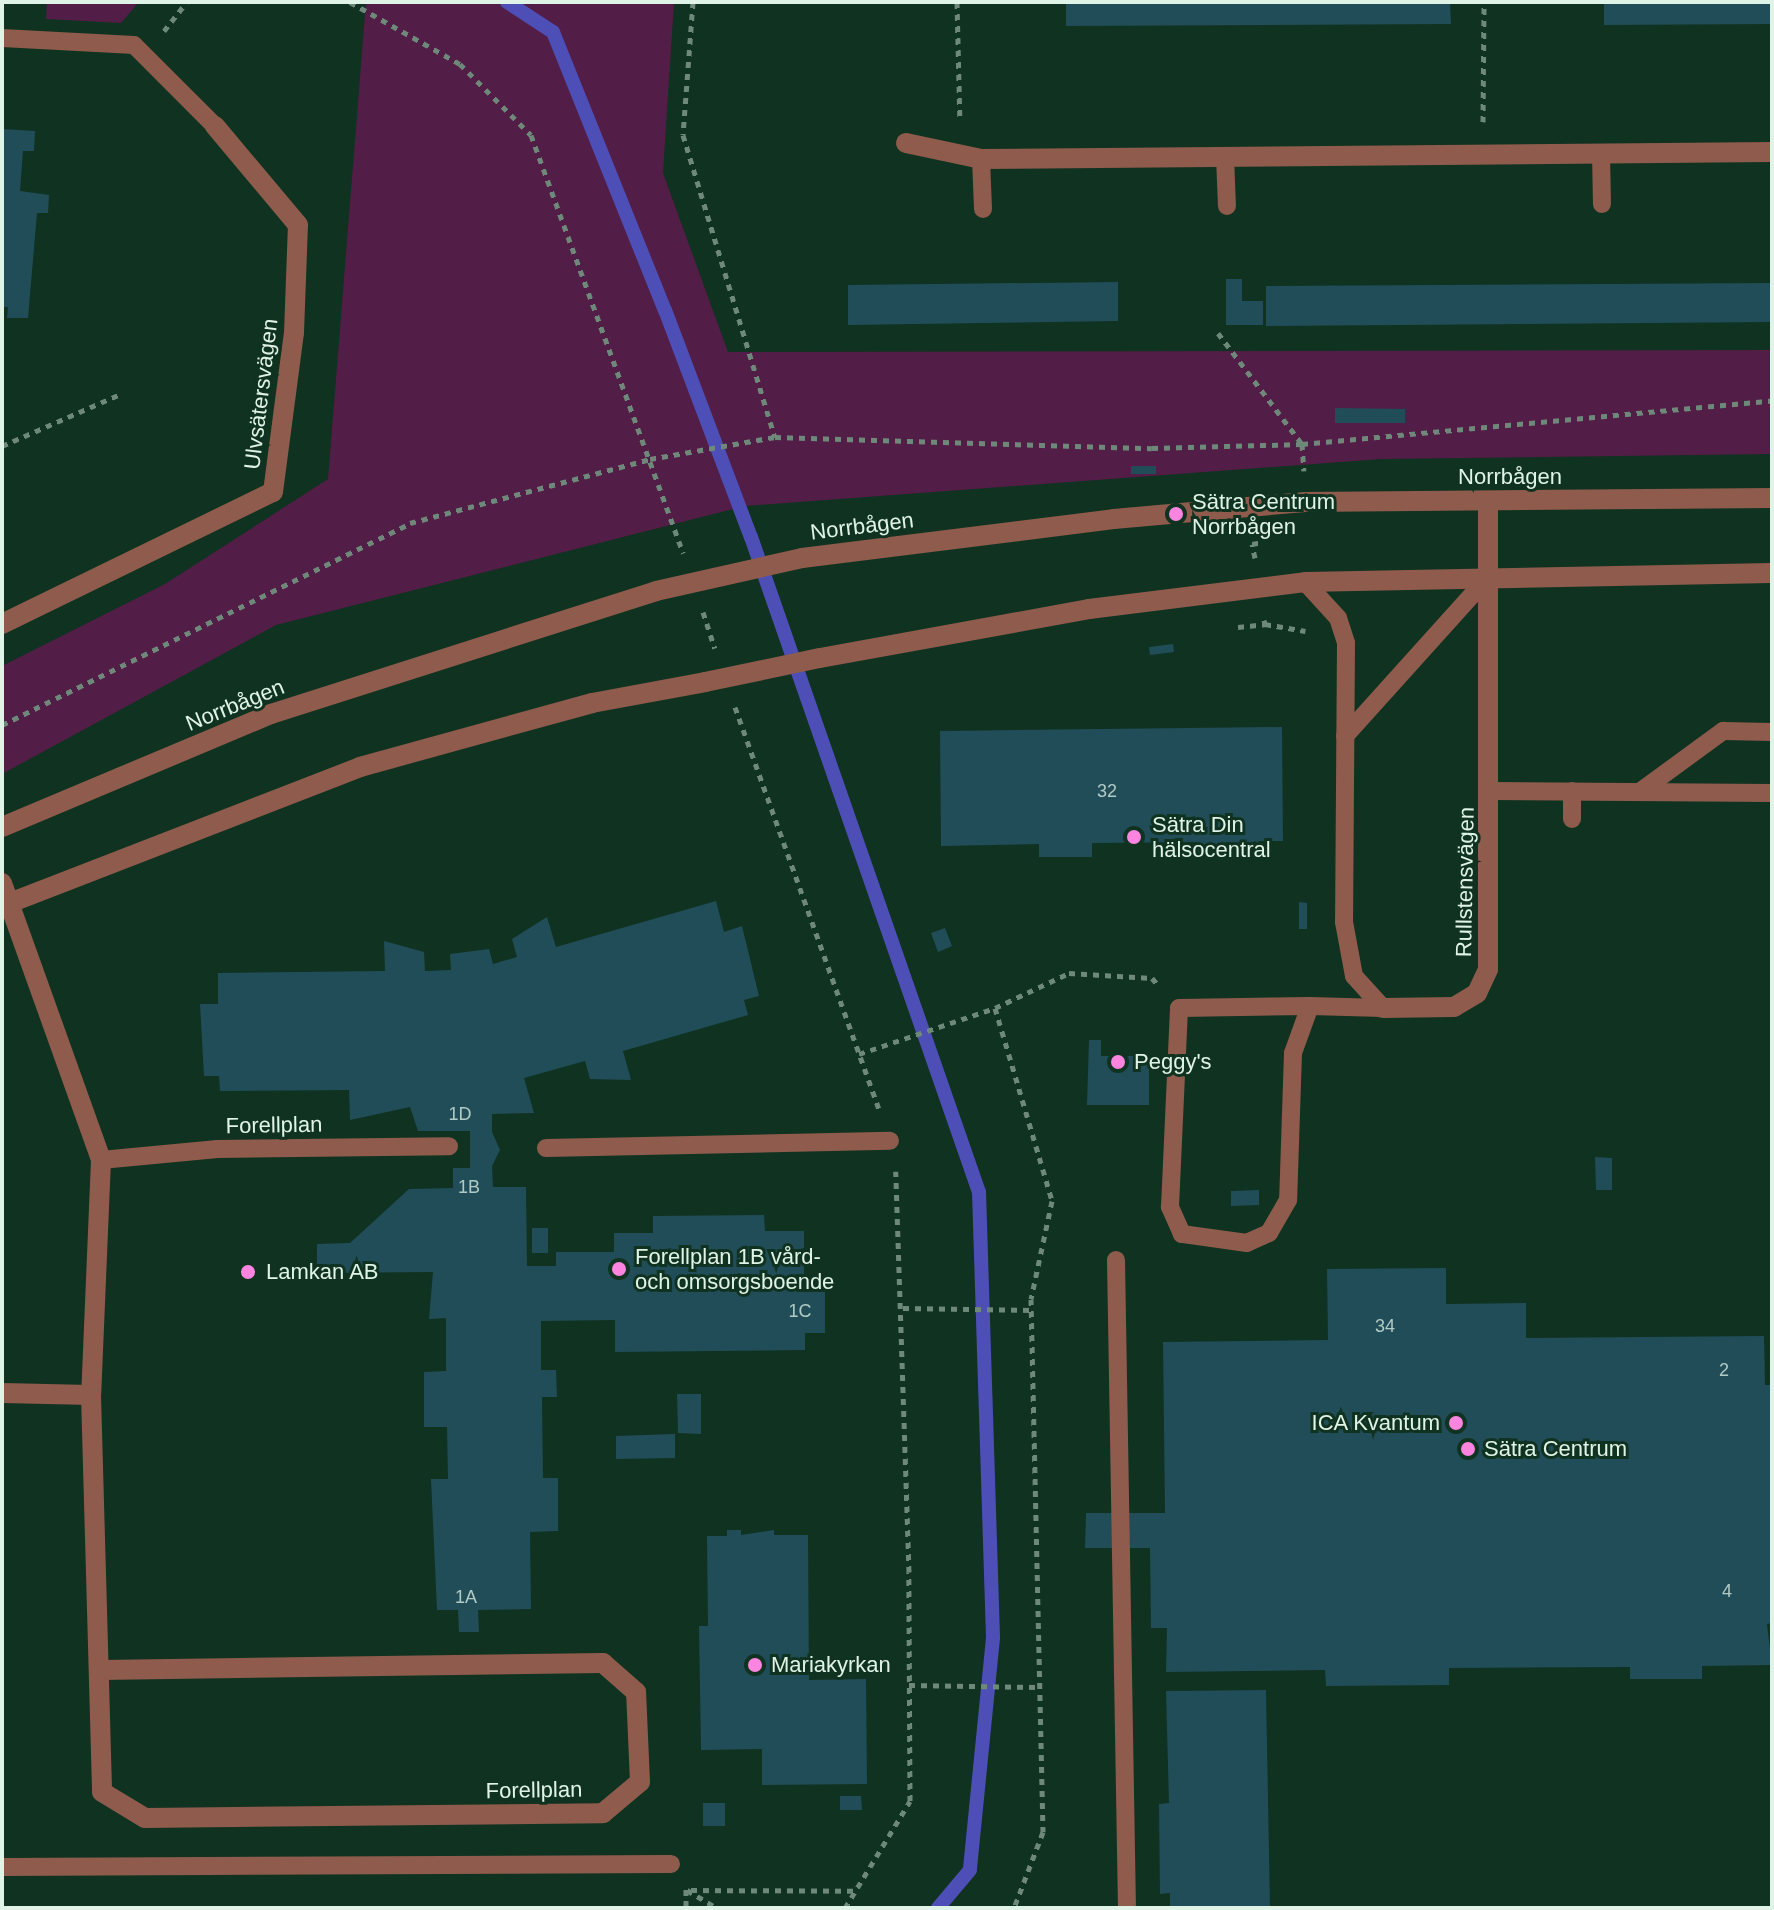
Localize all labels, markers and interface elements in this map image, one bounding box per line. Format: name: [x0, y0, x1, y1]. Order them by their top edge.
street label: Ulvsätersvägen: [239, 317, 283, 471]
street label: Norrbågen: [1458, 464, 1562, 490]
place label: Sätra Centrum Norrbågen: [1192, 488, 1335, 540]
marker: Sätra Centrum Norrbågen: [1167, 505, 1185, 523]
street label: Norrbågen: [809, 507, 915, 545]
street label: Norrbågen: [182, 673, 288, 737]
house number: 32: [1097, 780, 1117, 802]
street label: Rullstensvägen: [1450, 807, 1480, 957]
place label: Sätra Din hälsocentral: [1152, 811, 1271, 862]
marker: Sätra Din hälsocentral: [1123, 826, 1145, 848]
place label: Peggy's: [1134, 1049, 1212, 1075]
marker: Peggy's: [1109, 1053, 1127, 1071]
house number: 1D: [448, 1103, 472, 1125]
street label: Forellplan: [225, 1111, 323, 1139]
house number: 1B: [458, 1176, 480, 1198]
place label: Forellplan 1B vård- och omsorgsboende: [635, 1243, 834, 1294]
place label: Lamkan AB: [266, 1259, 380, 1285]
marker: Forellplan 1B vård- och omsorgsboende: [610, 1260, 628, 1278]
marker: Lamkan AB: [237, 1261, 259, 1283]
house number: 1C: [788, 1300, 812, 1322]
house number: 34: [1375, 1315, 1395, 1337]
house number: 2: [1719, 1359, 1729, 1381]
place label: ICA Kvantum: [1310, 1410, 1440, 1436]
marker: ICA Kvantum: [1447, 1414, 1465, 1432]
place label: Sätra Centrum: [1484, 1436, 1627, 1462]
marker: Sätra Centrum: [1459, 1440, 1477, 1458]
house number: 4: [1722, 1580, 1732, 1602]
house number: 1A: [455, 1586, 477, 1608]
place label: Mariakyrkan: [771, 1652, 891, 1678]
marker: Mariakyrkan: [746, 1656, 764, 1674]
street label: Forellplan: [485, 1776, 583, 1804]

